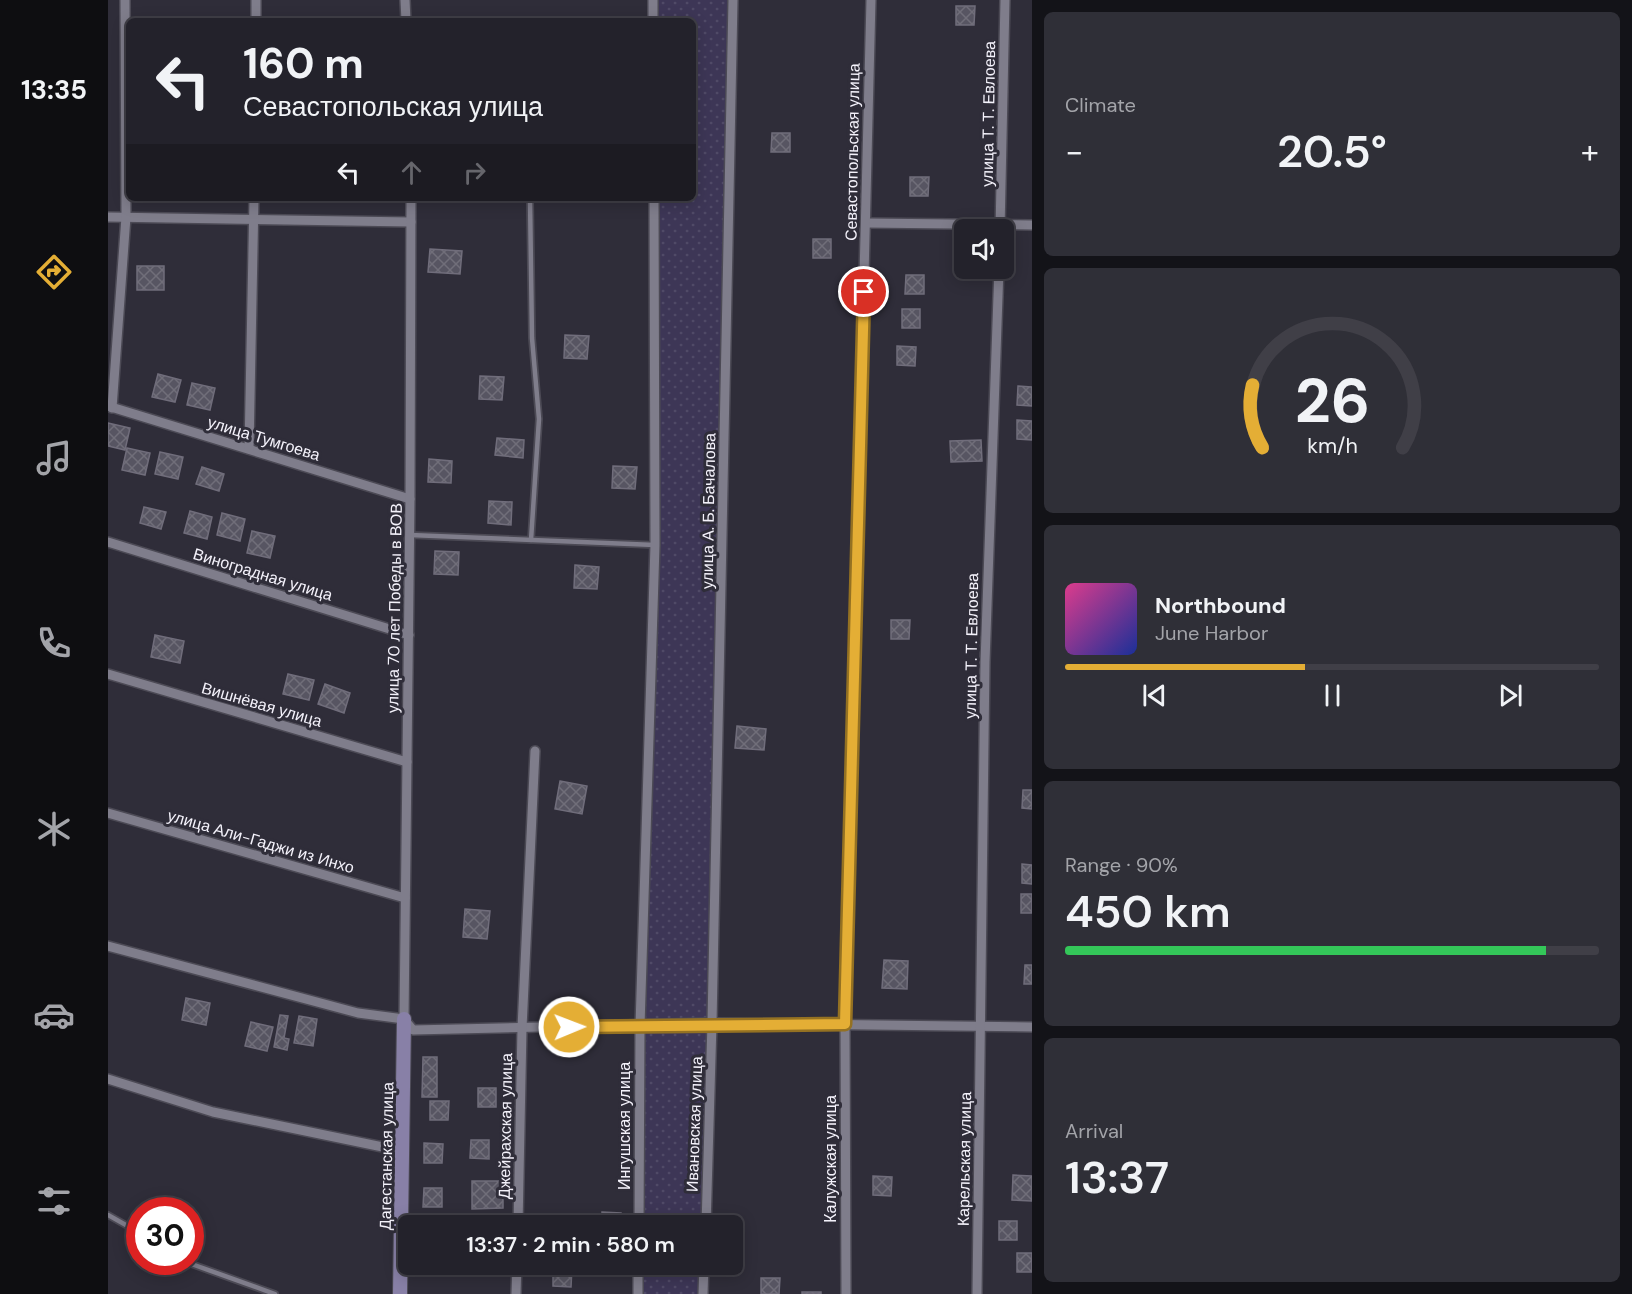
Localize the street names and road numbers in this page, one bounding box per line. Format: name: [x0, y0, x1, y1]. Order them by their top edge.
street label: улица Т. Т. Евлоева: [977, 41, 1000, 187]
street label: Севастопольская улица: [840, 63, 865, 241]
street label: улица Тумгоева: [205, 411, 323, 466]
street label: улица А. Б. Бачалова: [697, 433, 720, 589]
street label: улица 70 лет Победы в ВОВ: [382, 503, 407, 713]
street label: Виноградная улица: [190, 543, 335, 606]
street label: улица Т. Т. Евлоева: [960, 573, 983, 719]
street label: Вишнёвая улица: [199, 677, 325, 732]
street label: улица Али-Гаджи из Инхо: [165, 805, 357, 878]
street label: Джейрахская улица: [494, 1053, 517, 1199]
street label: Ивановская улица: [682, 1056, 707, 1192]
street label: Ингушская улица: [614, 1062, 635, 1190]
street label: Дагестанская улица: [375, 1082, 398, 1230]
street label: Карельская улица: [953, 1092, 976, 1226]
street label: Калужская улица: [820, 1095, 841, 1223]

